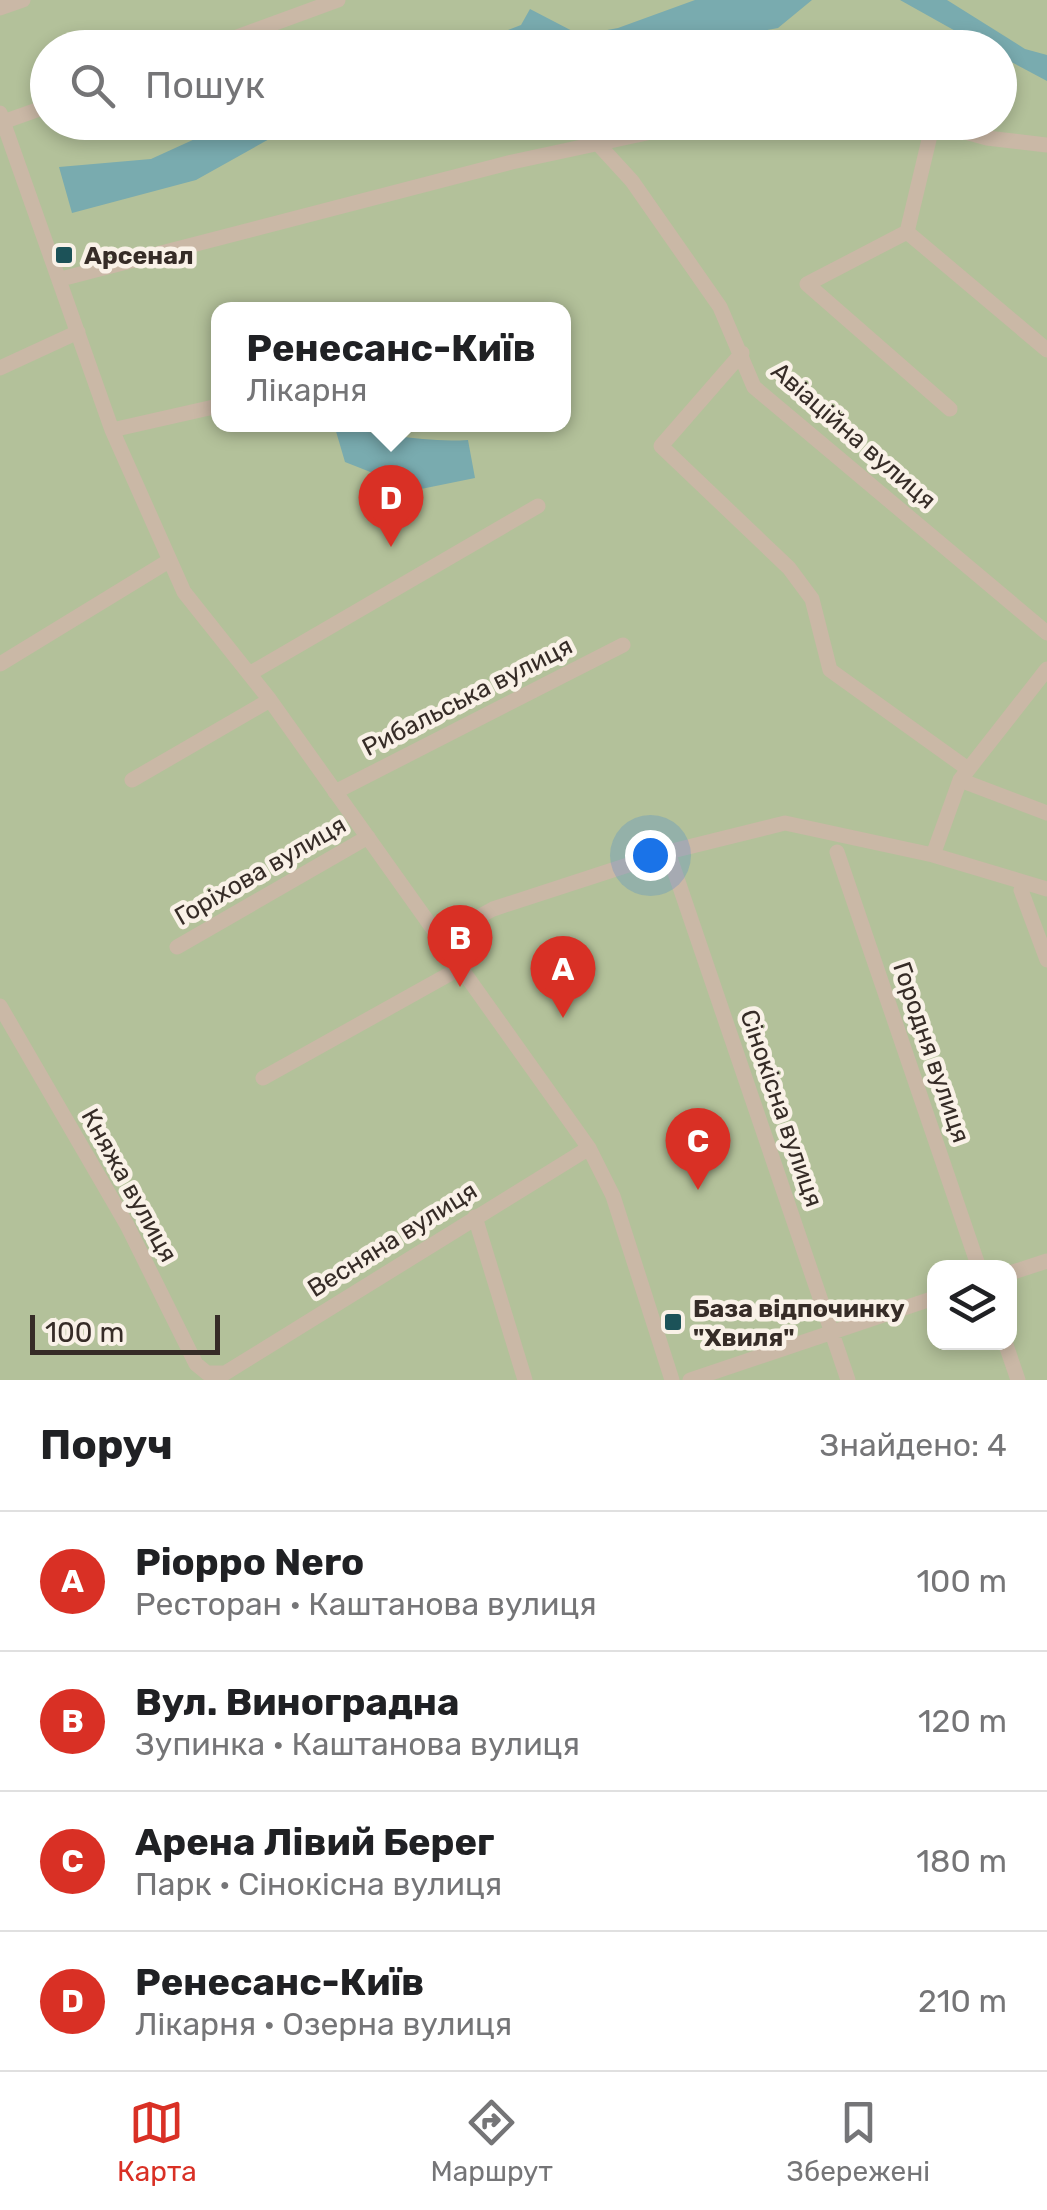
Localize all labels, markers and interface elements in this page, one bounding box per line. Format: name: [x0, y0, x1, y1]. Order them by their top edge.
search box: [30, 30, 1017, 140]
icon: search: [65, 58, 120, 113]
text: Пошук: [145, 62, 265, 108]
place label: Арсенал: [84, 241, 194, 270]
marker: Арсенал: [53, 244, 75, 266]
popup: [211, 302, 571, 432]
text: Ренесанс-Київ: [246, 325, 536, 371]
street label: Авіаційна вулиця: [766, 356, 942, 515]
text: Лікарня: [246, 371, 367, 409]
pin: D: [358, 464, 424, 547]
street label: Рибальська вулиця: [357, 631, 577, 762]
street label: Горіхова вулиця: [170, 810, 351, 931]
your location: [625, 830, 676, 881]
pin: B: [428, 904, 492, 987]
pin: A: [530, 936, 596, 1018]
street label: Городня вулиця: [887, 958, 976, 1146]
street label: Сінокісна вулиця: [734, 1006, 829, 1210]
street label: Княжа вулиця: [76, 1104, 184, 1267]
pin: C: [666, 1108, 730, 1190]
street label: Весняна вулиця: [302, 1176, 482, 1303]
map controls: [927, 1260, 1017, 1350]
button: layers: [927, 1260, 1017, 1350]
place label: База відпочинку "Хвиля": [693, 1294, 905, 1352]
scale bar: [30, 1310, 220, 1354]
marker: База відпочинку "Хвиля": [662, 1311, 684, 1333]
text: 100 m: [45, 1316, 124, 1349]
text: Поруч: [40, 1420, 173, 1470]
text: Знайдено: 4: [820, 1426, 1007, 1464]
text: Pioppo Nero: [135, 1539, 364, 1585]
text: A: [61, 1562, 84, 1600]
text: 100 m: [916, 1562, 1007, 1600]
text: Ресторан · Каштанова вулиця: [135, 1585, 597, 1623]
text: Вул. Виноградна: [135, 1679, 459, 1725]
text: B: [61, 1702, 84, 1740]
text: 120 m: [918, 1702, 1007, 1740]
text: Зупинка · Каштанова вулиця: [135, 1725, 580, 1763]
text: Арена Лівий Берег: [135, 1819, 495, 1865]
text: C: [61, 1842, 84, 1880]
text: 180 m: [916, 1842, 1007, 1880]
text: Парк · Сінокісна вулиця: [135, 1865, 502, 1903]
text: Ренесанс-Київ: [135, 1959, 424, 2005]
text: D: [61, 1982, 84, 2020]
text: 210 m: [918, 1982, 1007, 2020]
text: Лікарня · Озерна вулиця: [135, 2005, 512, 2043]
tab: Карта: [117, 2095, 197, 2188]
tab: Маршрут: [431, 2095, 553, 2188]
tab: Збережені: [787, 2095, 930, 2188]

